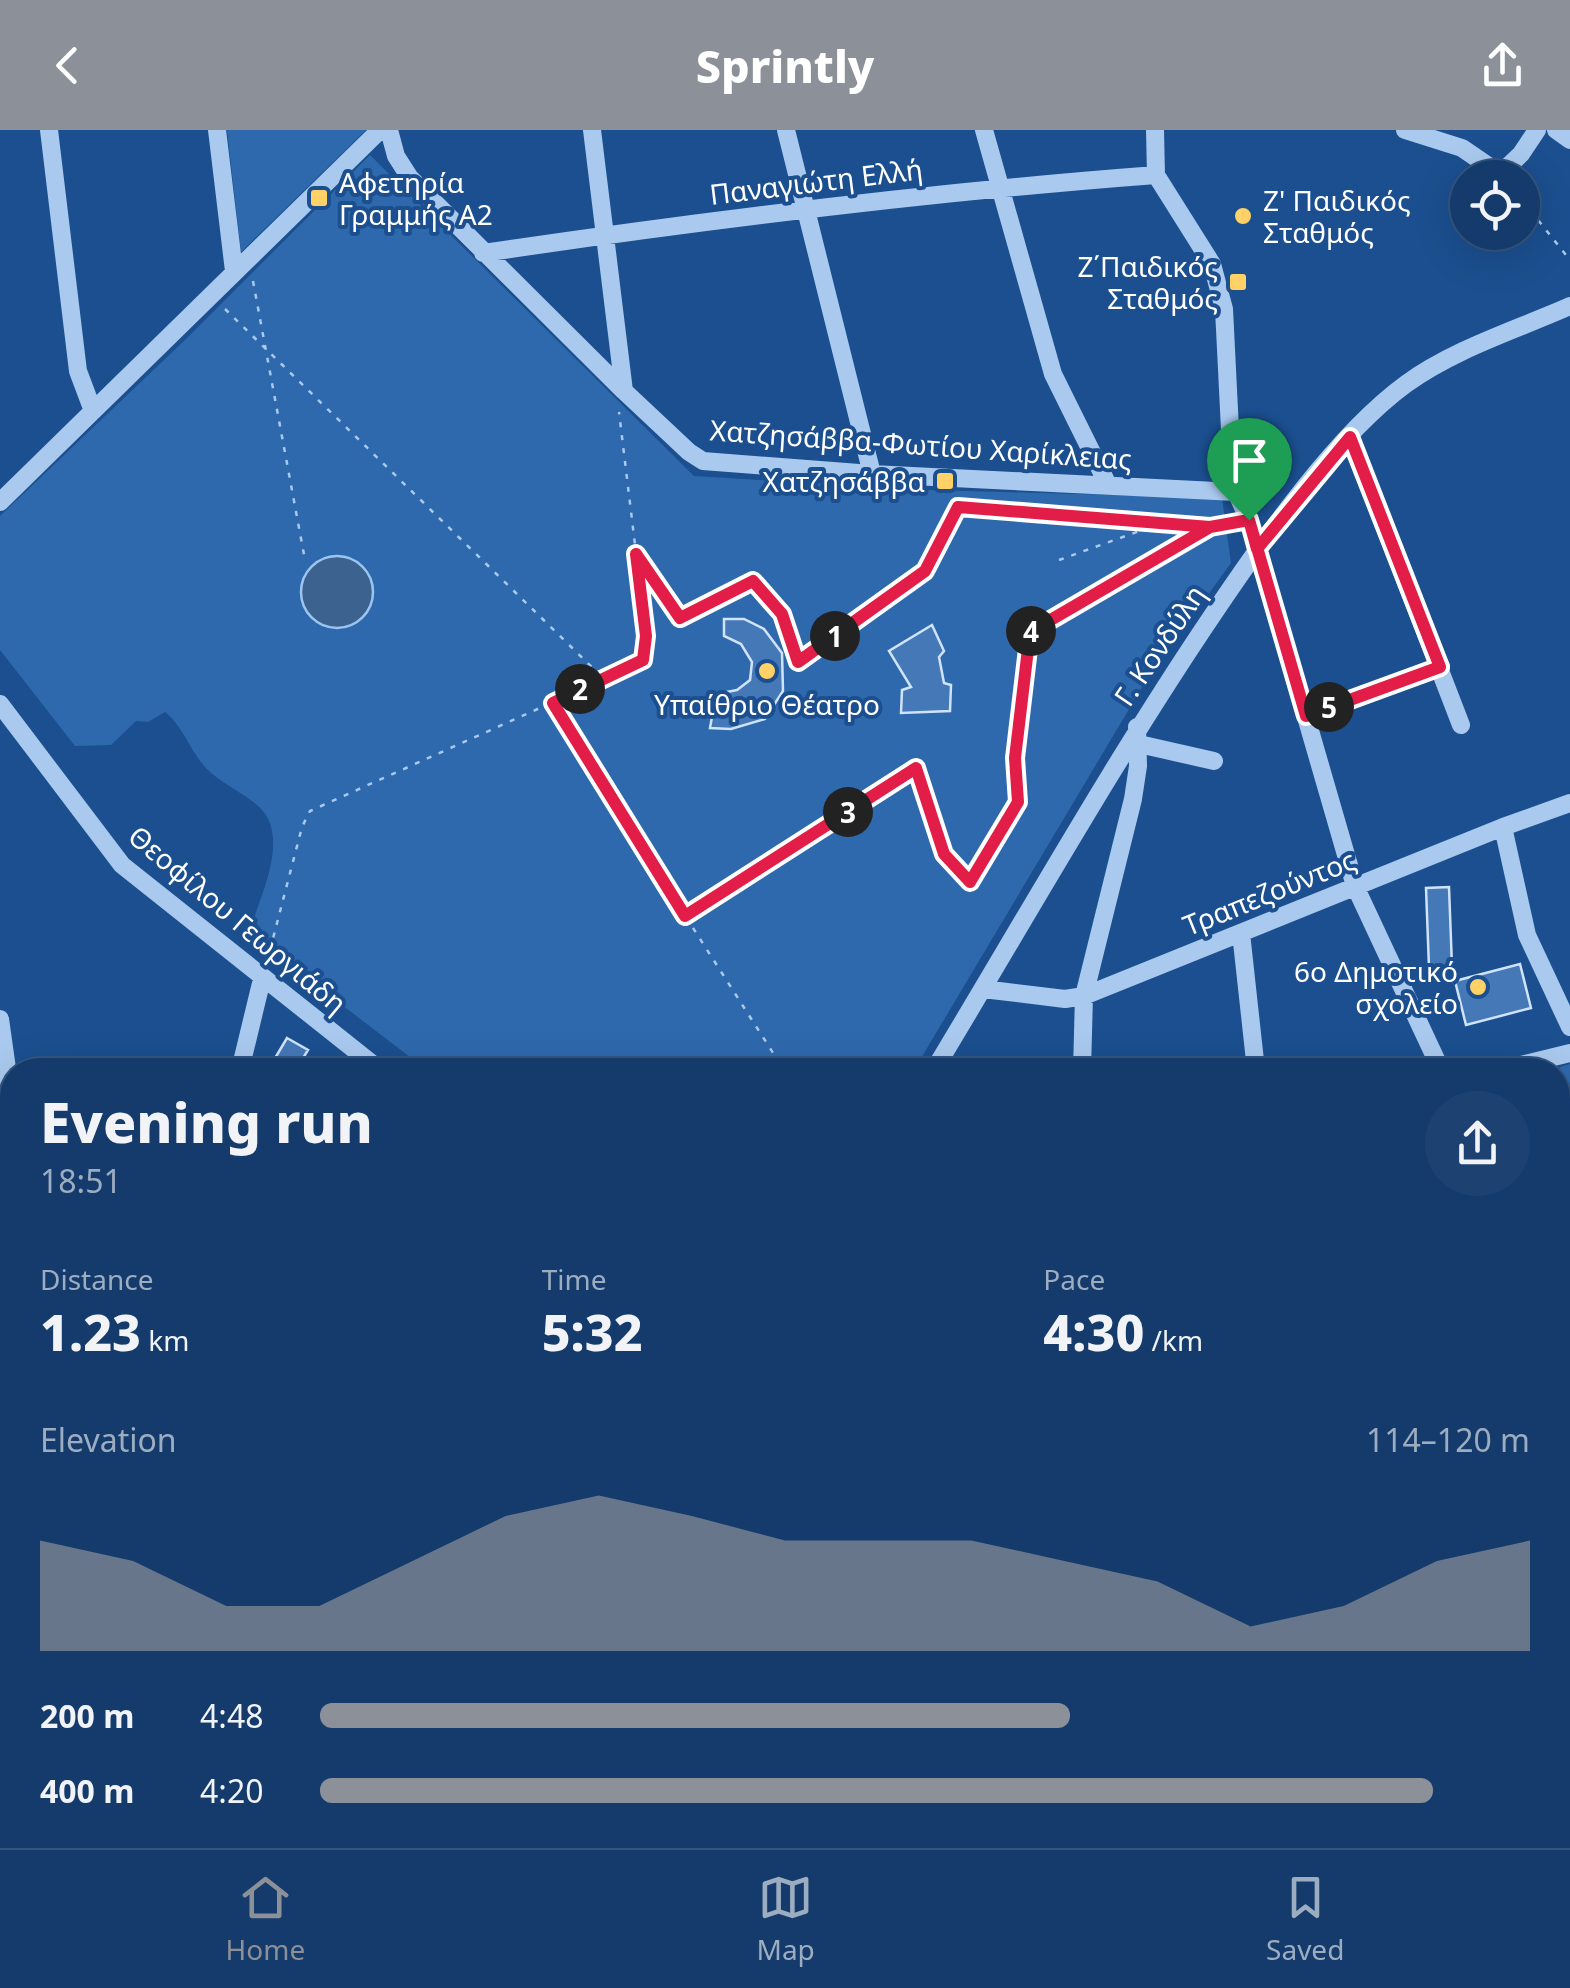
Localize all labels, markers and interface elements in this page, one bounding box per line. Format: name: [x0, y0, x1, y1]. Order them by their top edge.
text: Sprintly: [696, 35, 874, 96]
icon: back: [40, 38, 95, 93]
icon: share: [1475, 38, 1530, 93]
street label: Παναγιώτη Ελλή: [707, 149, 925, 213]
map controls: [1450, 160, 1540, 250]
button: locate: [1450, 160, 1540, 250]
place label: Αφετηρία Γραμμής Α2: [339, 163, 493, 233]
place label: Ζ' Παιδικός Σταθμός: [1263, 181, 1411, 251]
marker: Αφετηρία Γραμμής Α2: [308, 187, 330, 209]
marker: Ζ' Παιδικός Σταθμός: [1232, 205, 1254, 227]
place label: Ζ΄Παιδικός Σταθμός: [1077, 247, 1218, 317]
marker: Ζ΄Παιδικός Σταθμός: [1227, 271, 1249, 293]
street label: Χατζησάββα-Φωτίου Χαρίκλειας: [709, 410, 1133, 478]
pin: [1207, 418, 1292, 521]
icon: arrive: [1222, 433, 1277, 488]
place label: Χατζησάββα: [763, 462, 925, 500]
marker: Χατζησάββα: [934, 470, 956, 492]
street label: Γ. Κονδύλη: [1105, 577, 1213, 713]
pin: 4: [1006, 606, 1056, 656]
pin: 1: [810, 611, 860, 661]
text: 4: [1023, 612, 1039, 650]
text: 1: [827, 617, 843, 655]
marker: Υπαίθριο Θέατρο: [756, 660, 778, 682]
pin: 2: [555, 664, 605, 714]
text: 2: [572, 670, 588, 708]
pin: 5: [1304, 682, 1354, 732]
place label: Υπαίθριο Θέατρο: [654, 685, 880, 723]
text: 5: [1321, 688, 1337, 726]
pin: 3: [823, 787, 873, 837]
text: 3: [840, 793, 856, 831]
street label: Θεοφίλου Γεωργιάδη: [121, 816, 355, 1022]
street label: Τραπεζούντος: [1177, 840, 1361, 944]
place label: 6ο Δημοτικό σχολείο: [1294, 952, 1458, 1022]
marker: 6ο Δημοτικό σχολείο: [1467, 976, 1489, 998]
text: Evening run: [40, 1084, 373, 1159]
button: share: [1425, 1091, 1530, 1196]
text: 18:51: [40, 1159, 122, 1202]
text: Distance: [40, 1260, 153, 1298]
text: Time: [542, 1260, 606, 1298]
text: Pace: [1043, 1260, 1105, 1298]
text: 1.23: [40, 1298, 141, 1366]
text: 5:32: [542, 1298, 643, 1366]
text: 4:30: [1043, 1298, 1144, 1366]
text: km: [141, 1321, 189, 1359]
text: /km: [1144, 1321, 1203, 1359]
text: Elevation: [40, 1418, 177, 1461]
text: 114–120 m: [1366, 1418, 1530, 1461]
text: 200 m: [40, 1694, 134, 1737]
text: 4:48: [200, 1694, 264, 1737]
text: 400 m: [40, 1769, 134, 1812]
text: 4:20: [200, 1769, 264, 1812]
tab: Home: [226, 1870, 305, 1968]
tab: Map: [757, 1870, 815, 1968]
tab: Saved: [1266, 1870, 1344, 1968]

